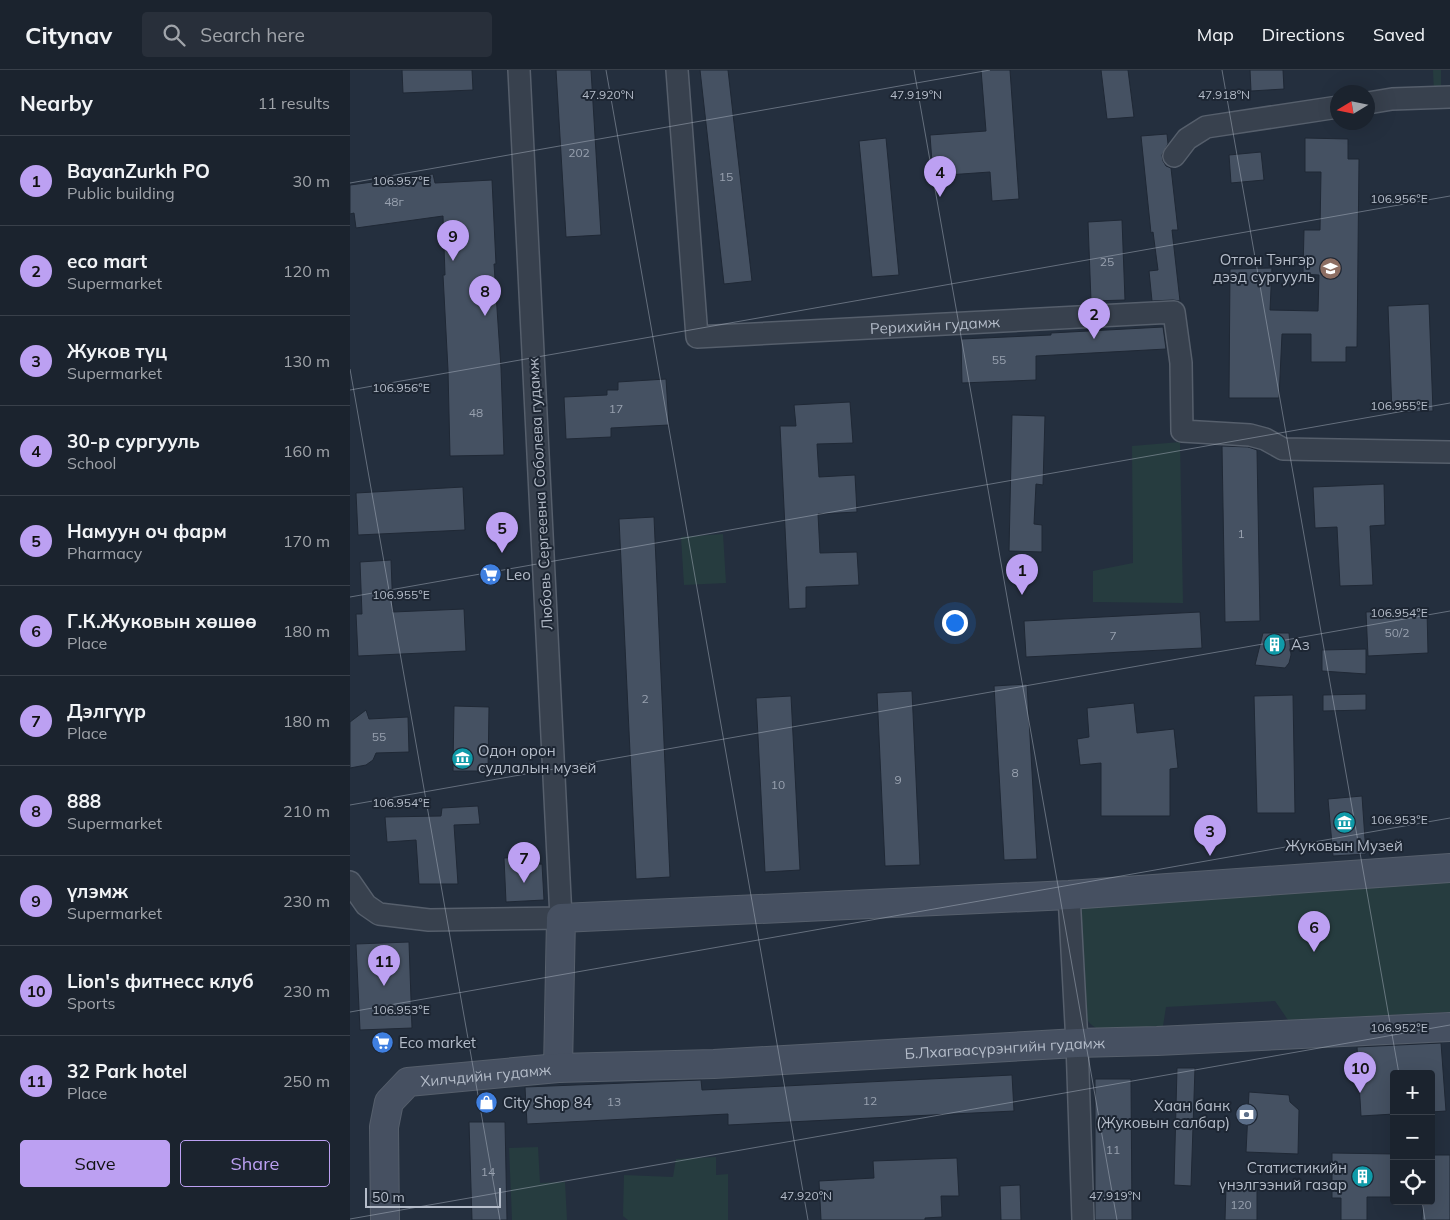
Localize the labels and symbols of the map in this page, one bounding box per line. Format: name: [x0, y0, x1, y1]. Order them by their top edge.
north arrow: [1330, 85, 1375, 130]
text: 47.920°N: [582, 87, 634, 102]
text: 47.919°N: [890, 87, 942, 102]
text: 47.918°N: [1198, 87, 1250, 102]
house number: 202: [568, 145, 590, 160]
pin: 4: [924, 156, 956, 197]
house number: 15: [719, 169, 733, 184]
text: 106.957°E: [372, 173, 430, 188]
text: 106.956°E: [1370, 191, 1428, 206]
house number: 48г: [384, 194, 405, 209]
pin: 9: [437, 220, 469, 261]
place label: Отгон Тэнгэр дээд сургууль: [1213, 250, 1315, 286]
house number: 25: [1100, 254, 1114, 269]
school or university icon: Отгон Тэнгэр дээд сургууль: [1319, 256, 1343, 280]
pin: 8: [469, 275, 501, 316]
pin: 2: [1078, 298, 1110, 339]
street label: Рерихийн гудамж: [870, 312, 1001, 337]
house number: 55: [992, 352, 1006, 367]
street label: Любовь Сергеевна Соболева гудамж: [523, 357, 557, 630]
text: 106.956°E: [372, 380, 430, 395]
text: 106.955°E: [1370, 398, 1428, 413]
house number: 17: [609, 401, 623, 416]
house number: 48: [469, 405, 483, 420]
pin: 5: [486, 512, 518, 553]
house number: 1: [1237, 526, 1245, 541]
pin: 1: [1006, 554, 1038, 595]
supermarket icon: Leo: [478, 562, 502, 586]
place label: Leo: [506, 565, 531, 584]
text: 106.955°E: [372, 587, 430, 602]
text: 106.954°E: [1370, 605, 1428, 620]
your location: [942, 610, 968, 636]
house number: 50/2: [1384, 625, 1410, 640]
house number: 7: [1109, 628, 1117, 643]
building icon: Аз: [1263, 632, 1287, 656]
place label: Аз: [1291, 635, 1310, 654]
house number: 2: [641, 691, 649, 706]
house number: 55: [372, 729, 386, 744]
place label: Одон орон судлалын музей: [478, 741, 596, 777]
museum icon: Одон орон судлалын музей: [450, 747, 474, 771]
house number: 8: [1011, 765, 1019, 780]
house number: 9: [894, 772, 902, 787]
house number: 10: [771, 777, 785, 792]
text: 106.954°E: [372, 795, 430, 810]
museum icon: Жуковын Музей: [1332, 810, 1356, 834]
text: 106.953°E: [1370, 812, 1428, 827]
pin: 3: [1194, 815, 1226, 856]
place label: Жуковын Музей: [1285, 836, 1403, 855]
pin: 7: [508, 842, 540, 883]
pin: 6: [1298, 911, 1330, 952]
pin: 11: [368, 945, 400, 986]
text: 106.953°E: [372, 1002, 430, 1017]
text: 106.952°E: [1370, 1020, 1428, 1035]
supermarket icon: Eco market: [371, 1030, 395, 1054]
place label: Eco market: [399, 1033, 476, 1052]
street label: Б.Лхагвасүрэнгийн гудамж: [904, 1033, 1106, 1062]
pin: 10: [1344, 1052, 1376, 1093]
street label: Хилчдийн гудамж: [419, 1059, 553, 1090]
shop icon: City Shop 84: [475, 1090, 499, 1114]
place label: City Shop 84: [503, 1093, 592, 1112]
house number: 12: [863, 1093, 877, 1108]
house number: 13: [607, 1094, 621, 1109]
place label: Хаан банк (Жуковын салбар): [1096, 1096, 1231, 1132]
bank icon: Хаан банк (Жуковын салбар): [1234, 1102, 1258, 1126]
house number: 11: [1106, 1142, 1120, 1157]
place label: Статистикийн үнэлгээний газар: [1219, 1158, 1347, 1194]
house number: 14: [481, 1164, 495, 1179]
building icon: Статистикийн үнэлгээний газар: [1351, 1164, 1375, 1188]
scale bar: [365, 1185, 501, 1208]
text: 47.920°N: [780, 1188, 832, 1203]
text: 47.919°N: [1089, 1188, 1141, 1203]
house number: 120: [1230, 1197, 1252, 1212]

